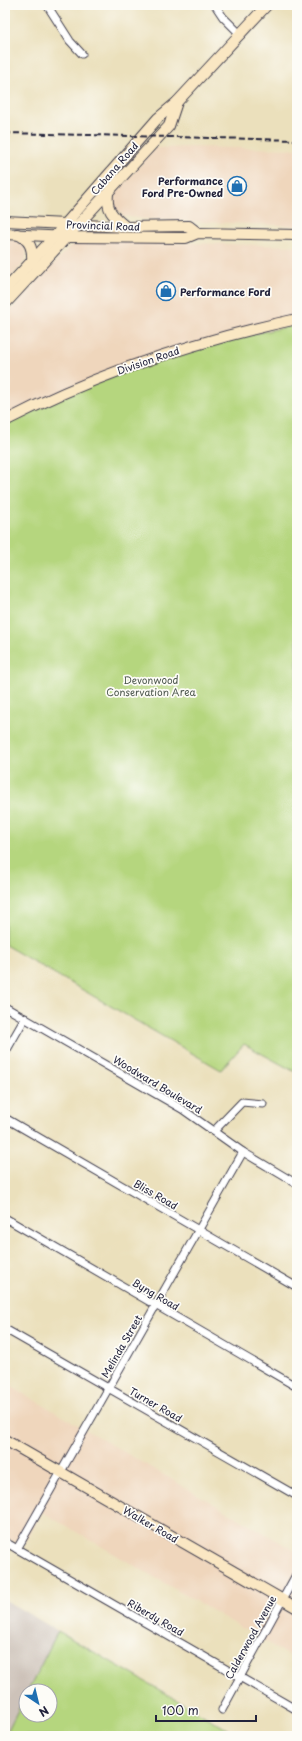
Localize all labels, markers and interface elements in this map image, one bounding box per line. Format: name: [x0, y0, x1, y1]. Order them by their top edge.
street label: Cabana Road: [87, 138, 141, 198]
place label: Performance Ford Pre-Owned: [142, 173, 224, 200]
shop icon: Performance Ford Pre-Owned: [226, 175, 248, 197]
street label: Provincial Road: [66, 216, 140, 234]
shop icon: Performance Ford: [155, 280, 177, 302]
place label: Performance Ford: [180, 284, 271, 299]
street label: Division Road: [115, 342, 181, 378]
park label: Devonwood Conservation Area: [106, 672, 196, 699]
street label: Woodward Boulevard: [111, 1051, 205, 1117]
street label: Bliss Road: [131, 1175, 181, 1213]
street label: Byng Road: [130, 1274, 183, 1314]
street label: Melinda Street: [97, 1312, 145, 1380]
street label: Turner Road: [127, 1383, 185, 1425]
street label: Walker Road: [121, 1502, 182, 1546]
street label: Calderwood Avenue: [221, 1592, 280, 1682]
street label: Riberdy Road: [124, 1595, 187, 1640]
north arrow: [18, 1683, 58, 1723]
scale bar: [156, 1697, 256, 1723]
text: 100 m: [162, 1701, 199, 1719]
text: N: [35, 1702, 52, 1721]

